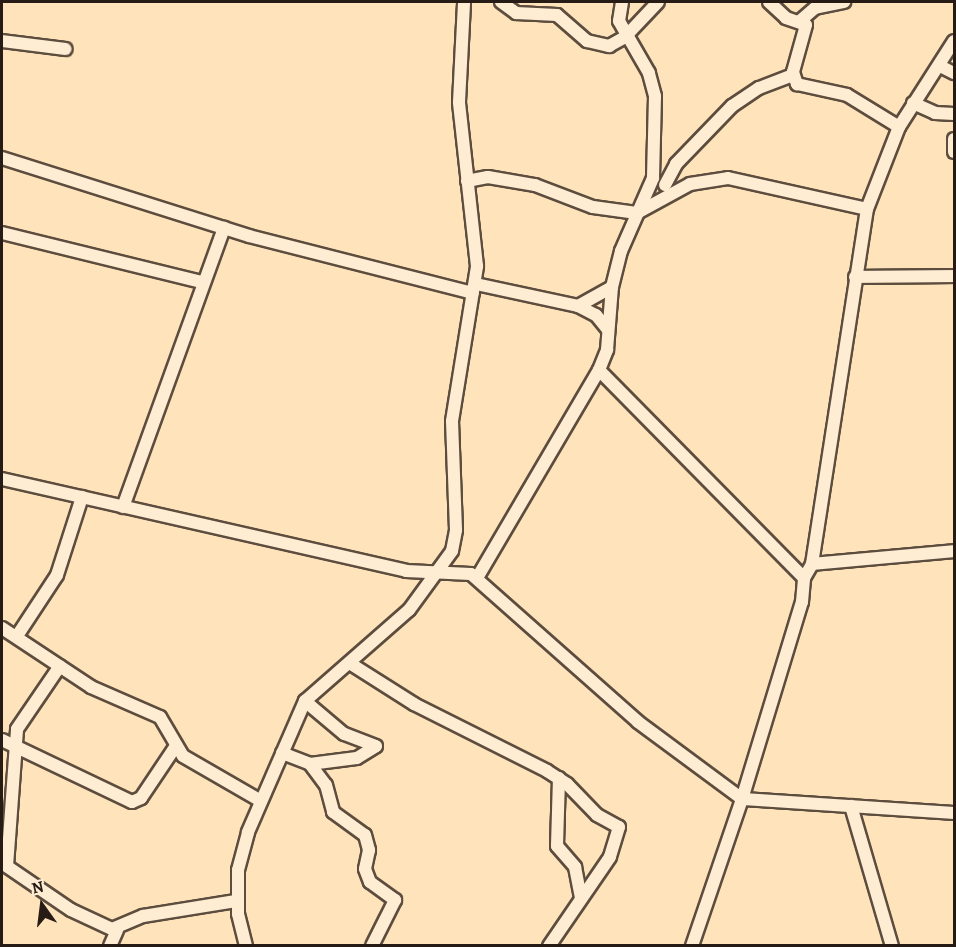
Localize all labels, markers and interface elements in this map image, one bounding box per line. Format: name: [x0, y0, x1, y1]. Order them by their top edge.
north arrow: [12, 875, 72, 935]
text: N: [29, 875, 46, 900]

